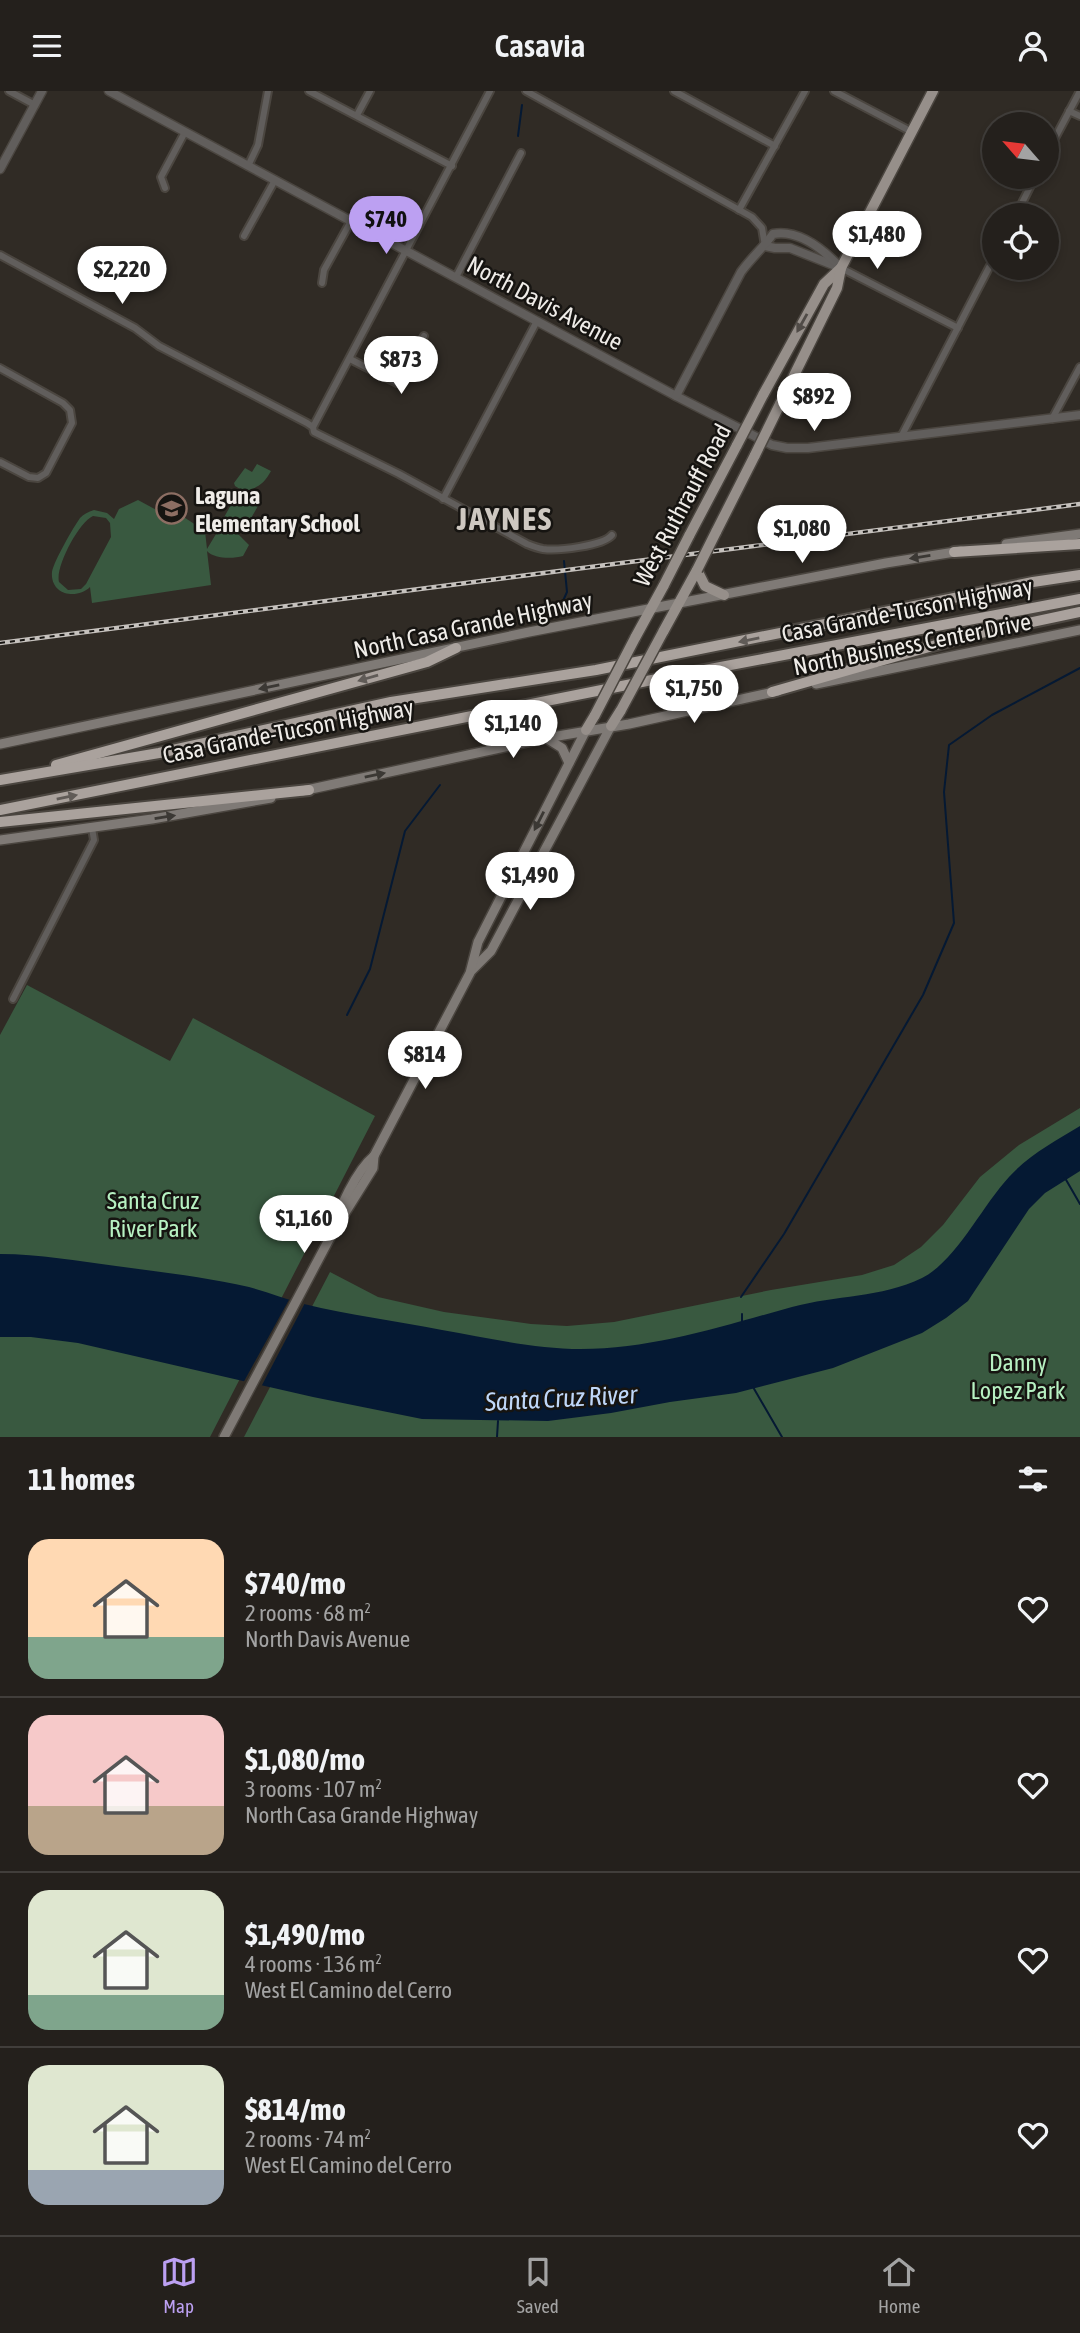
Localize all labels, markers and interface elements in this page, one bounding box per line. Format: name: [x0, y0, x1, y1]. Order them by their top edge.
icon: menu: [28, 27, 66, 65]
text: Casavia: [495, 27, 585, 64]
icon: person: [1014, 27, 1052, 65]
north arrow: [982, 112, 1059, 189]
map controls: [982, 112, 1059, 280]
pin: $740: [345, 197, 427, 256]
button: locate: [982, 203, 1059, 280]
text: $740: [365, 206, 407, 232]
pin: $1,480: [820, 211, 934, 271]
text: $1,480: [849, 221, 906, 247]
pin: $2,220: [65, 247, 179, 306]
street label: North Davis Avenue: [463, 251, 627, 355]
text: $2,220: [94, 256, 151, 282]
one-way arrow: [796, 313, 808, 332]
pin: $873: [360, 337, 442, 396]
text: $873: [380, 346, 422, 372]
pin: $892: [773, 373, 855, 433]
text: $892: [793, 383, 835, 409]
street label: West Ruthrauff Road: [628, 419, 736, 591]
place label: Laguna Elementary School: [195, 482, 361, 537]
school or university icon: Laguna Elementary School: [155, 492, 189, 526]
district label: JAYNES: [456, 500, 553, 537]
pin: $1,080: [745, 505, 859, 565]
text: $1,080: [774, 515, 831, 541]
one-way arrow: [909, 552, 931, 563]
street label: Casa Grande-Tucson Highway: [779, 572, 1035, 648]
street label: North Casa Grande Highway: [351, 586, 595, 663]
street label: North Business Center Drive: [791, 608, 1033, 680]
one-way arrow: [738, 635, 760, 646]
pin: $1,750: [637, 665, 751, 725]
one-way arrow: [357, 673, 379, 684]
text: $1,750: [666, 675, 723, 701]
one-way arrow: [258, 681, 280, 692]
street label: Casa Grande-Tucson Highway: [160, 693, 416, 769]
pin: $1,140: [456, 701, 570, 760]
text: $1,140: [485, 710, 542, 736]
one-way arrow: [364, 770, 386, 781]
one-way arrow: [56, 791, 78, 802]
one-way arrow: [154, 811, 176, 822]
one-way arrow: [534, 812, 546, 832]
pin: $1,490: [473, 853, 587, 912]
text: $1,490: [502, 862, 559, 888]
pin: $814: [384, 1031, 466, 1091]
text: $814: [404, 1041, 446, 1067]
park label: Santa Cruz River Park: [107, 1187, 200, 1242]
pin: $1,160: [247, 1195, 361, 1255]
text: $1,160: [276, 1205, 333, 1231]
park label: Danny Lopez Park: [971, 1349, 1066, 1404]
water label: Santa Cruz River: [483, 1379, 639, 1417]
icon: filters: [1014, 1460, 1052, 1498]
text: 11 homes: [28, 1462, 135, 1496]
text: $740/mo: [245, 1566, 346, 1600]
icon: home: [84, 1567, 168, 1651]
icon: heart: [1014, 1590, 1052, 1628]
text: 2 rooms · 68 m²: [245, 1600, 371, 1626]
text: North Davis Avenue: [245, 1626, 410, 1652]
text: $1,080/mo: [245, 1742, 365, 1776]
icon: home: [84, 1743, 168, 1827]
icon: heart: [1014, 1766, 1052, 1804]
text: 3 rooms · 107 m²: [245, 1776, 382, 1802]
text: North Casa Grande Highway: [245, 1802, 478, 1828]
text: $1,490/mo: [245, 1917, 365, 1951]
icon: home: [84, 1918, 168, 2002]
icon: heart: [1014, 1941, 1052, 1979]
text: 4 rooms · 136 m²: [245, 1951, 382, 1977]
text: West El Camino del Cerro: [245, 1977, 452, 2003]
text: $814/mo: [245, 2092, 346, 2126]
icon: home: [84, 2093, 168, 2177]
icon: heart: [1014, 2116, 1052, 2154]
text: 2 rooms · 74 m²: [245, 2126, 371, 2152]
text: West El Camino del Cerro: [245, 2152, 452, 2178]
tab: Map: [160, 2253, 198, 2317]
tab: Saved: [517, 2253, 559, 2317]
tab: Home: [878, 2253, 920, 2317]

